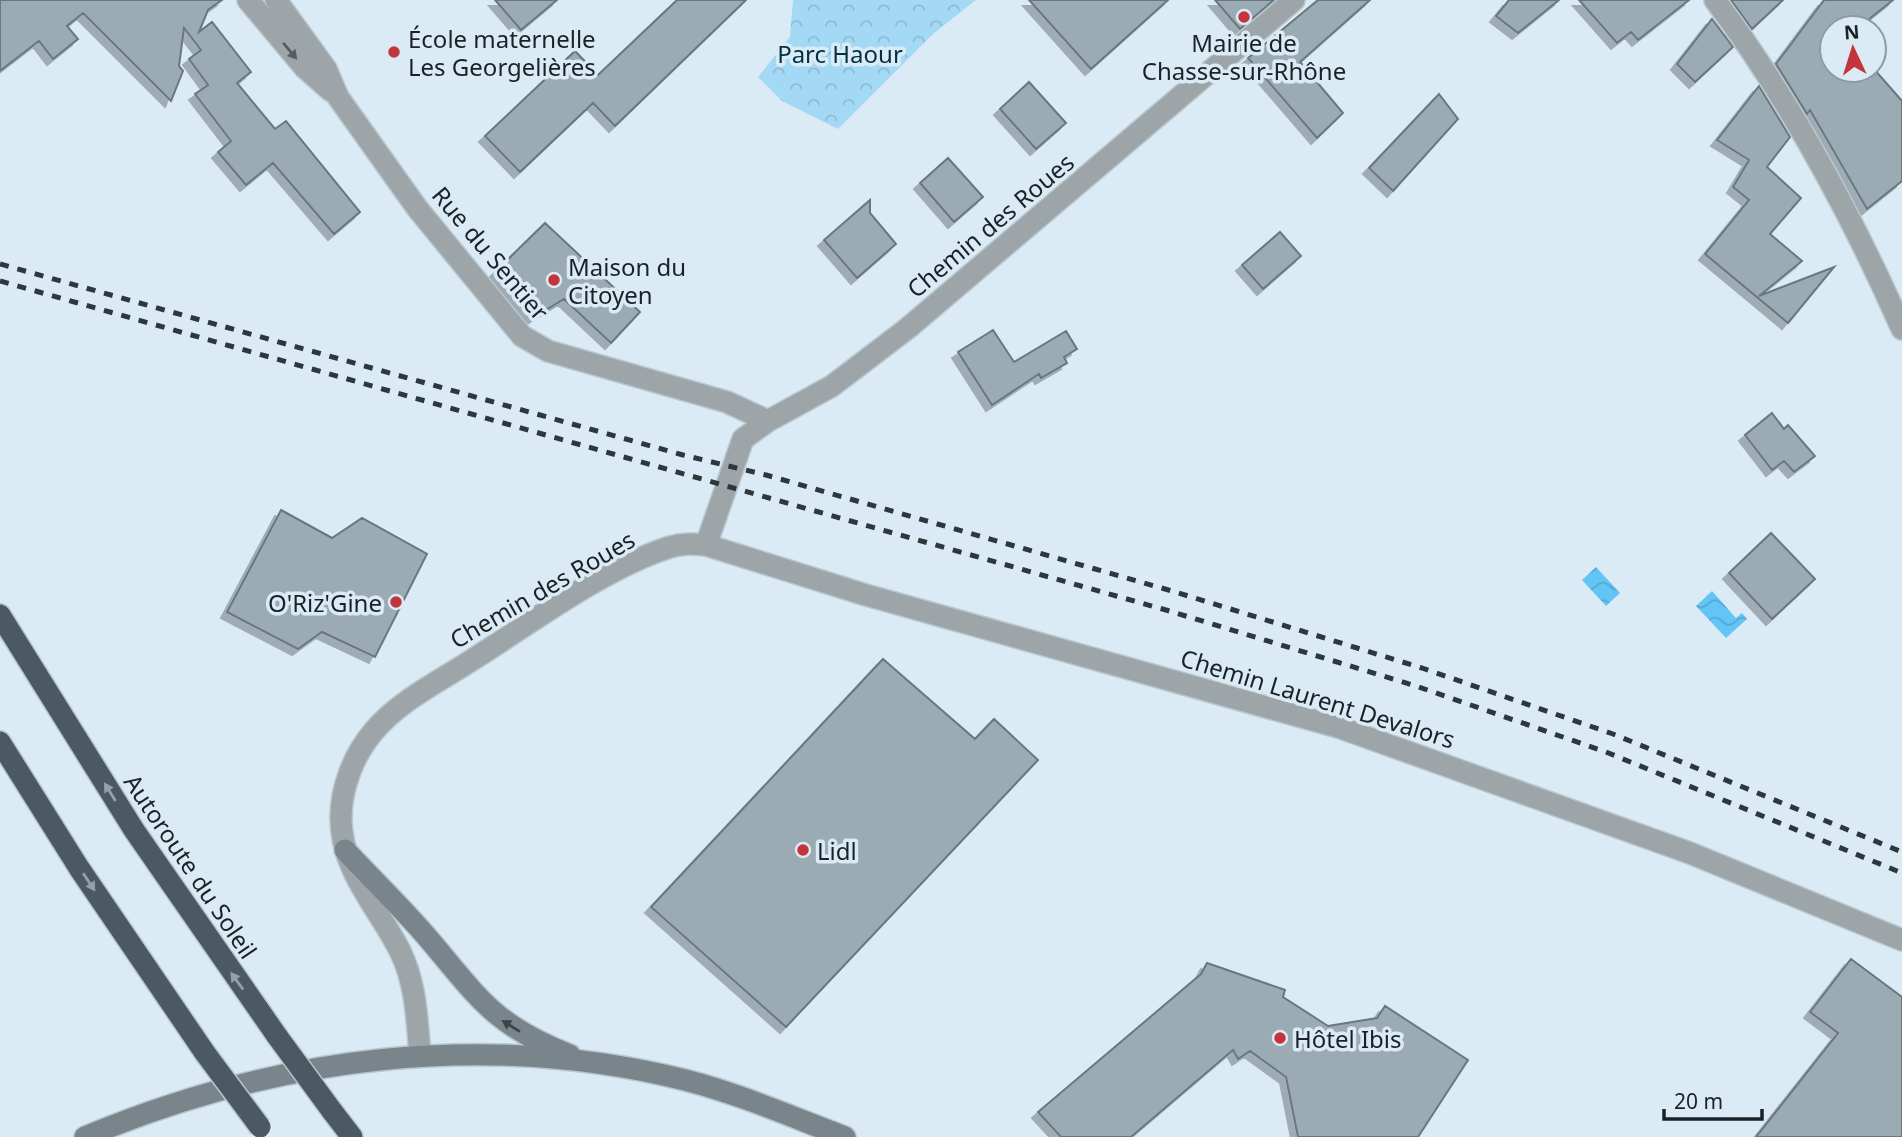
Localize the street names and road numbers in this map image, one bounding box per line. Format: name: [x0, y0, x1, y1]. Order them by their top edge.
street label: Chemin des Roues: [899, 145, 1081, 305]
street label: Rue du Sentier: [425, 179, 557, 327]
street label: Chemin des Roues: [443, 523, 641, 655]
street label: Chemin Laurent Devalors: [1177, 641, 1459, 755]
street label: Autoroute du Soleil: [117, 767, 265, 965]

